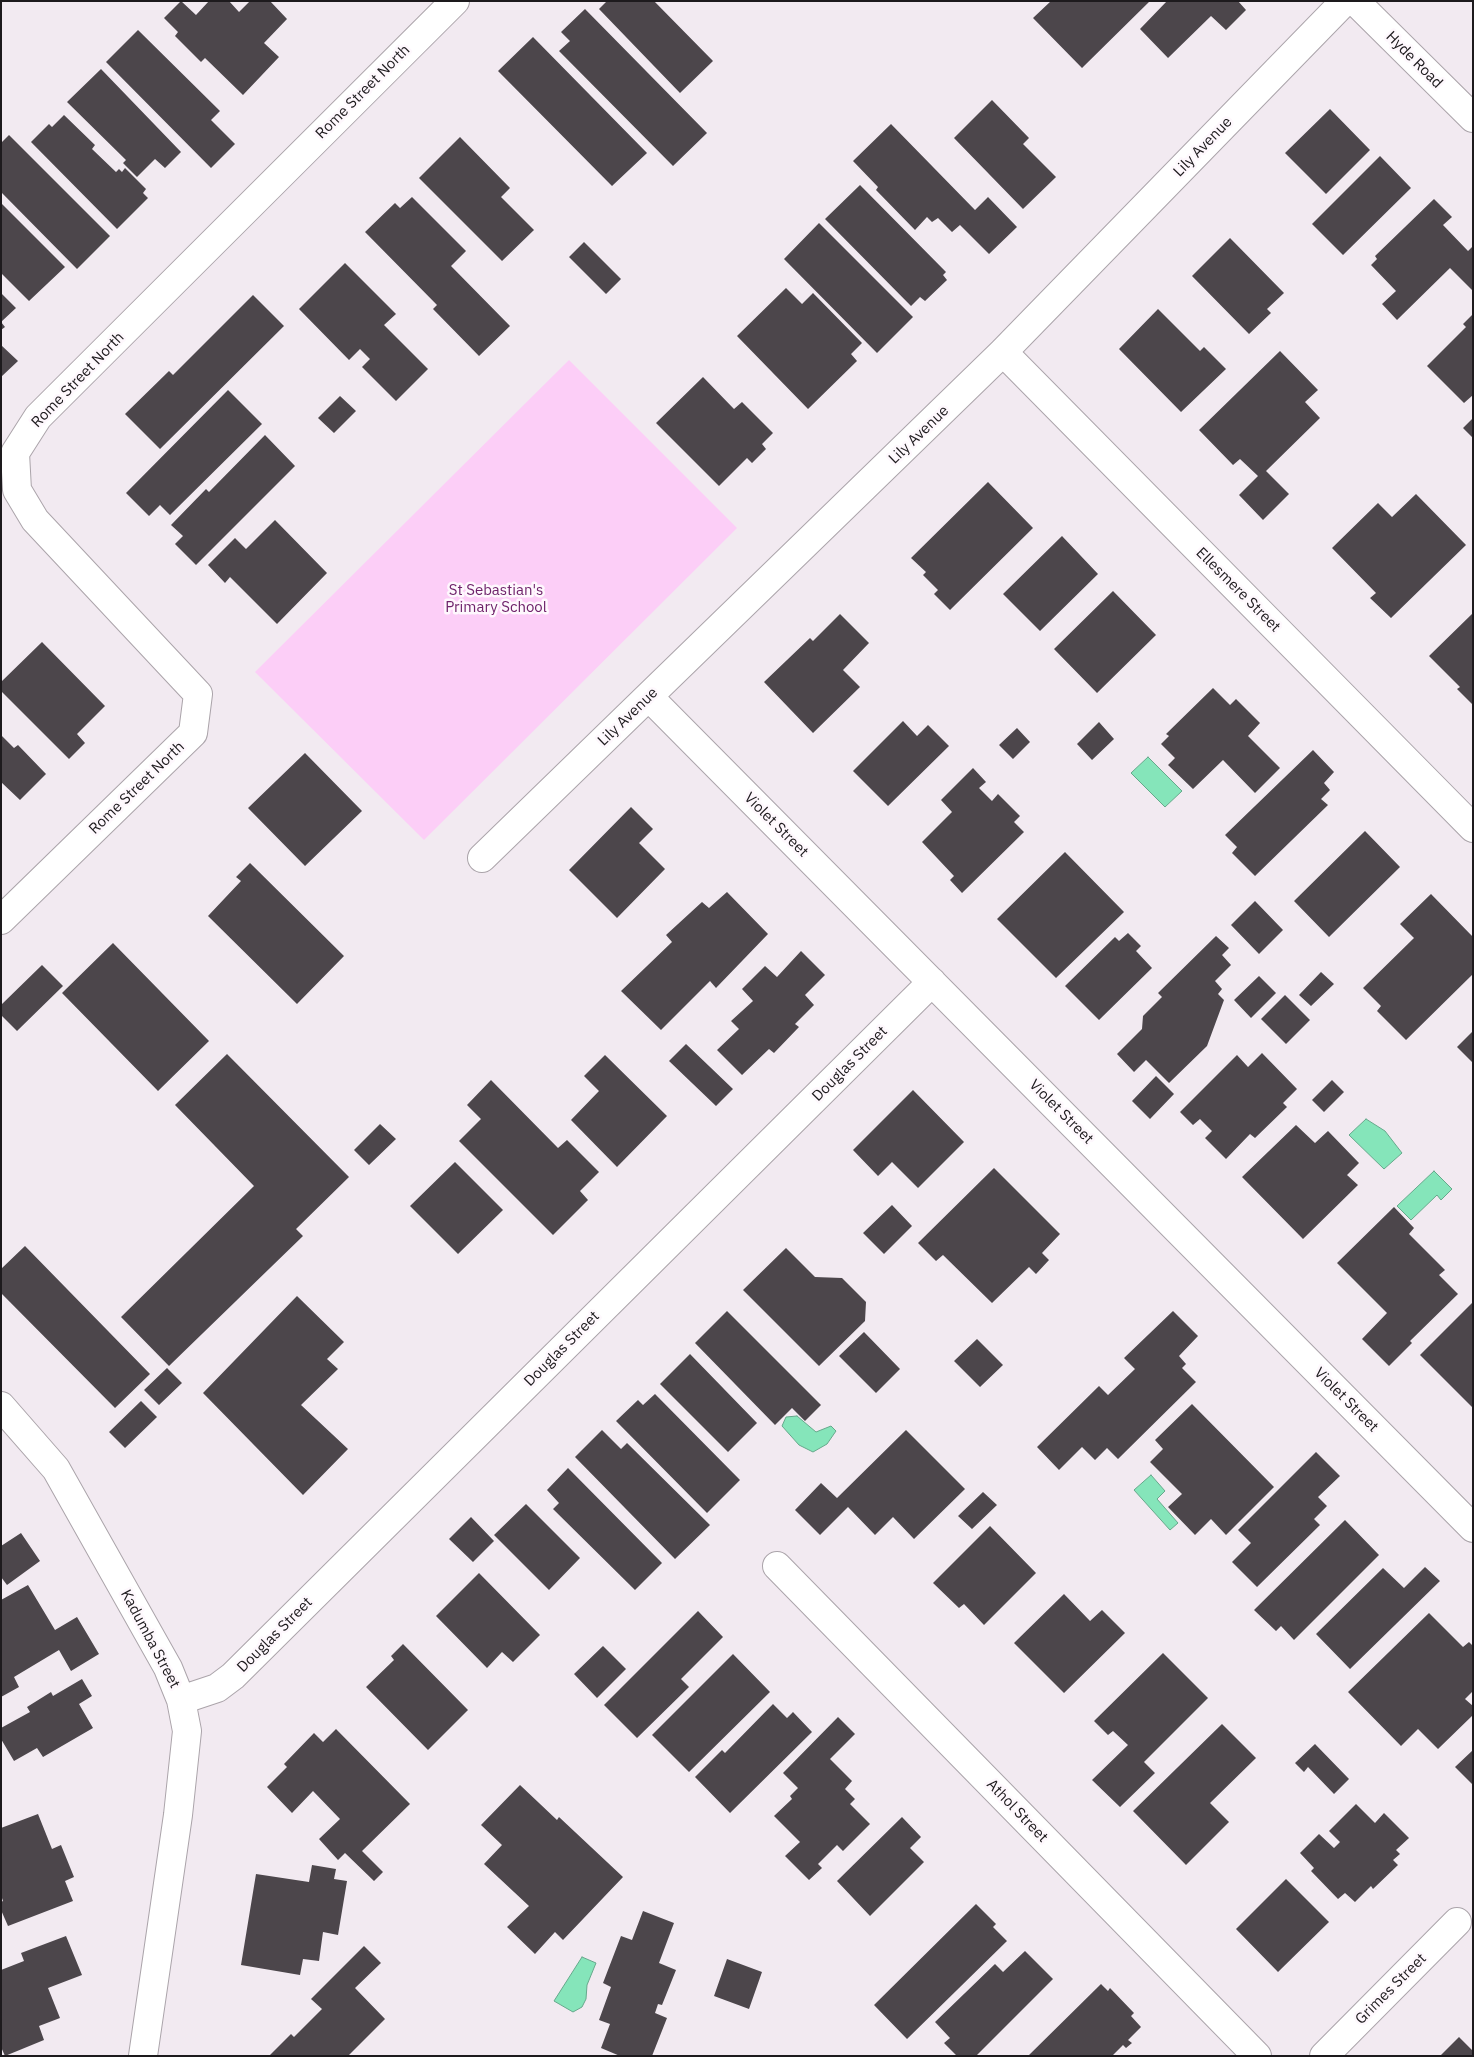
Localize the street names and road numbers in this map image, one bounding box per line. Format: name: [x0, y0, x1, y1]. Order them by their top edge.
street label: Hyde Road: [1382, 28, 1446, 92]
street label: Rome Street North: [312, 41, 414, 143]
street label: Lily Avenue: [1170, 113, 1236, 181]
street label: Rome Street North: [28, 329, 128, 431]
street label: Lily Avenue: [885, 402, 953, 468]
street label: Ellesmere Street: [1192, 544, 1284, 636]
street label: Lily Avenue: [594, 684, 662, 750]
street label: Rome Street North: [86, 738, 188, 838]
street label: Violet Street: [740, 789, 812, 861]
street label: Douglas Street: [809, 1023, 891, 1105]
street label: Violet Street: [1025, 1076, 1097, 1148]
street label: Douglas Street: [521, 1308, 603, 1390]
street label: Violet Street: [1310, 1364, 1382, 1436]
street label: Kadumba Street: [116, 1587, 184, 1691]
street label: Douglas Street: [234, 1594, 316, 1676]
street label: Athol Street: [983, 1776, 1051, 1846]
street label: Grimes Street: [1352, 1950, 1430, 2028]

